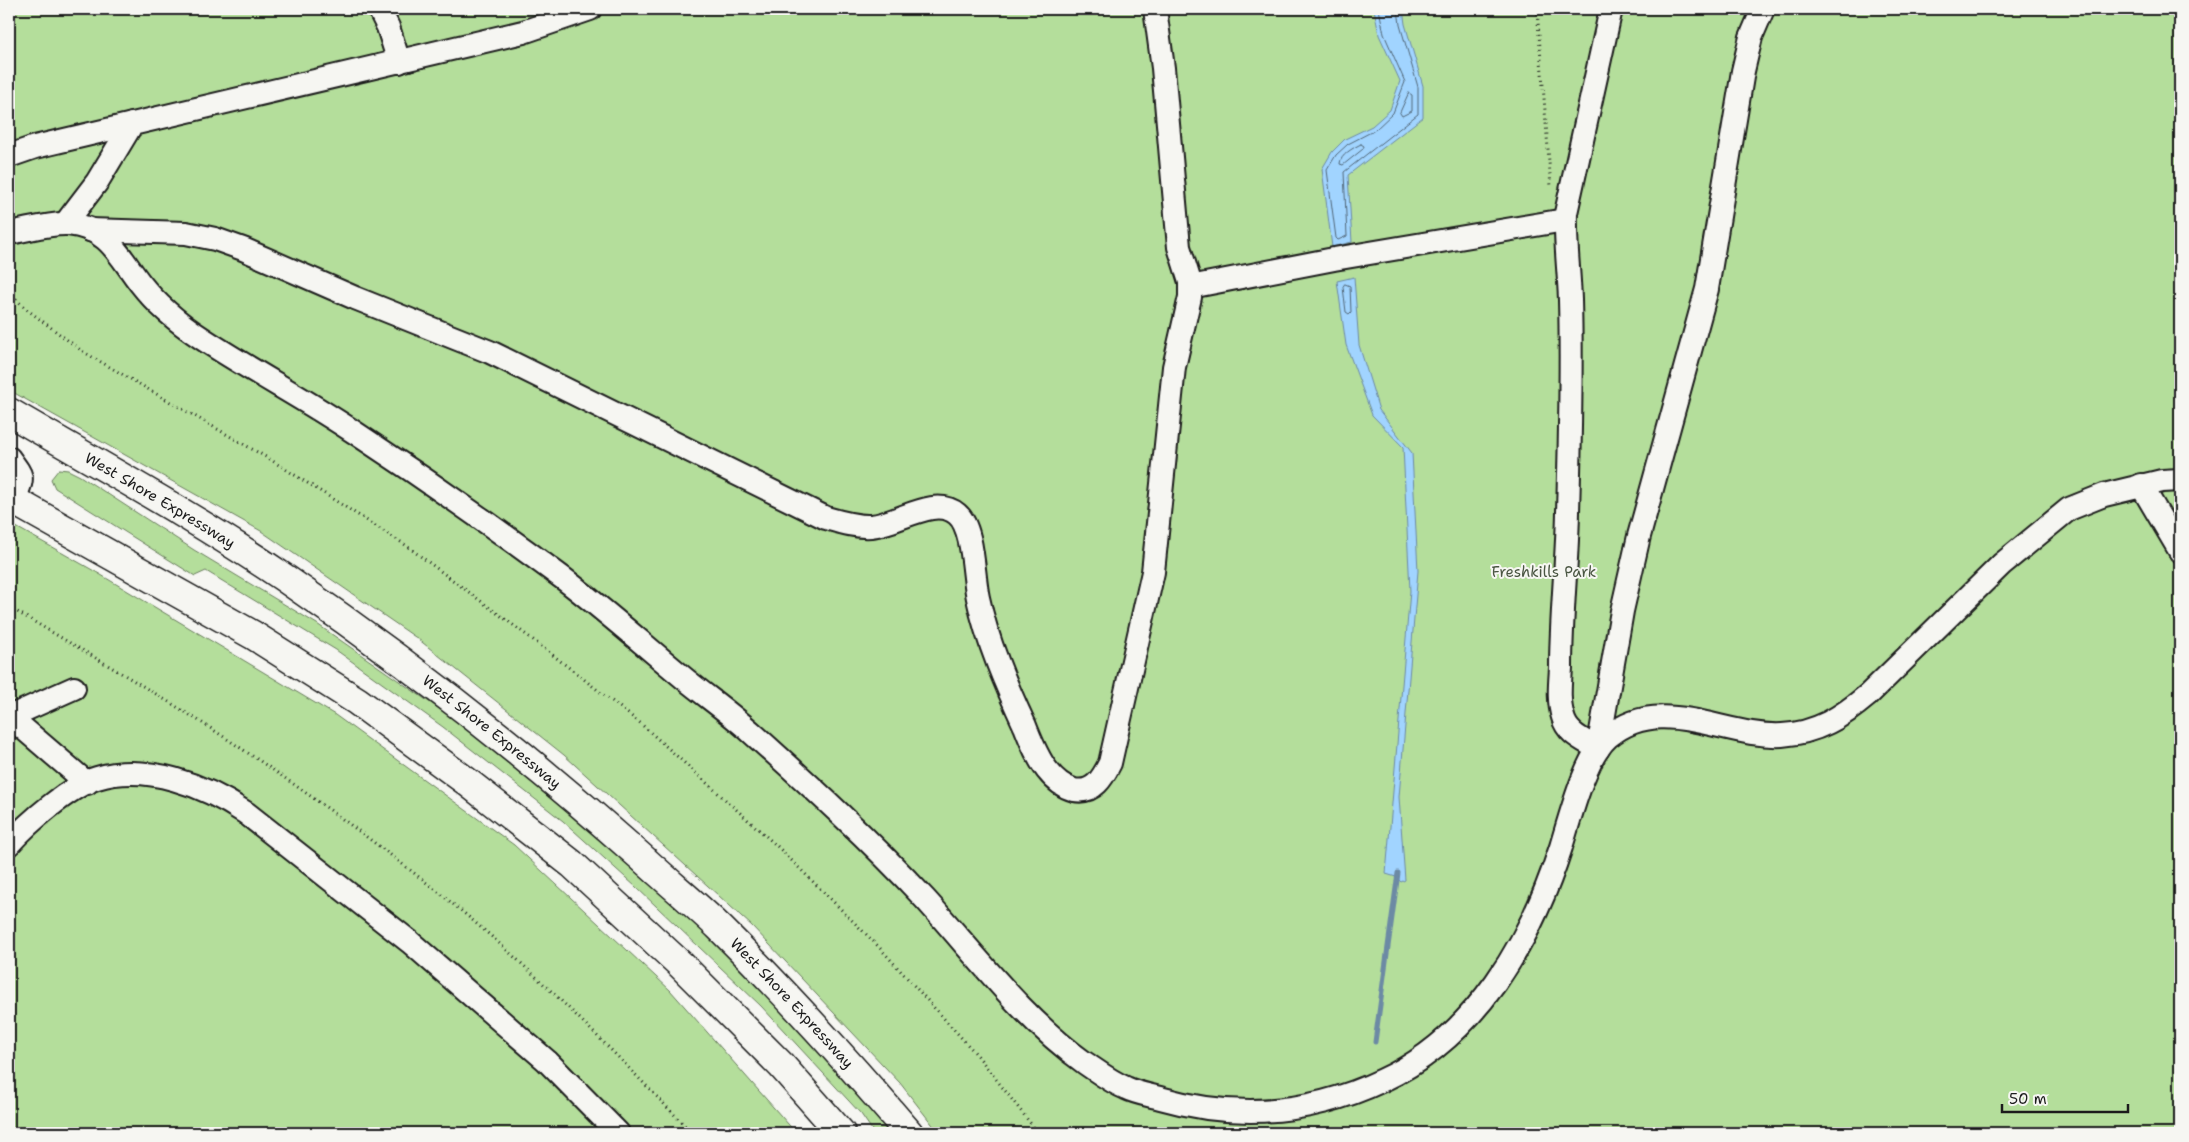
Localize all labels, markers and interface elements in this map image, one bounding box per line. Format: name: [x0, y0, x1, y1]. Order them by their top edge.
street label: West Shore Expressway: [81, 448, 239, 553]
park label: Freshkills Park: [1492, 562, 1596, 582]
street label: West Shore Expressway: [418, 671, 565, 794]
street label: West Shore Expressway: [726, 934, 858, 1073]
scale bar: [2002, 1082, 2128, 1114]
text: 50 m: [2009, 1089, 2047, 1109]

